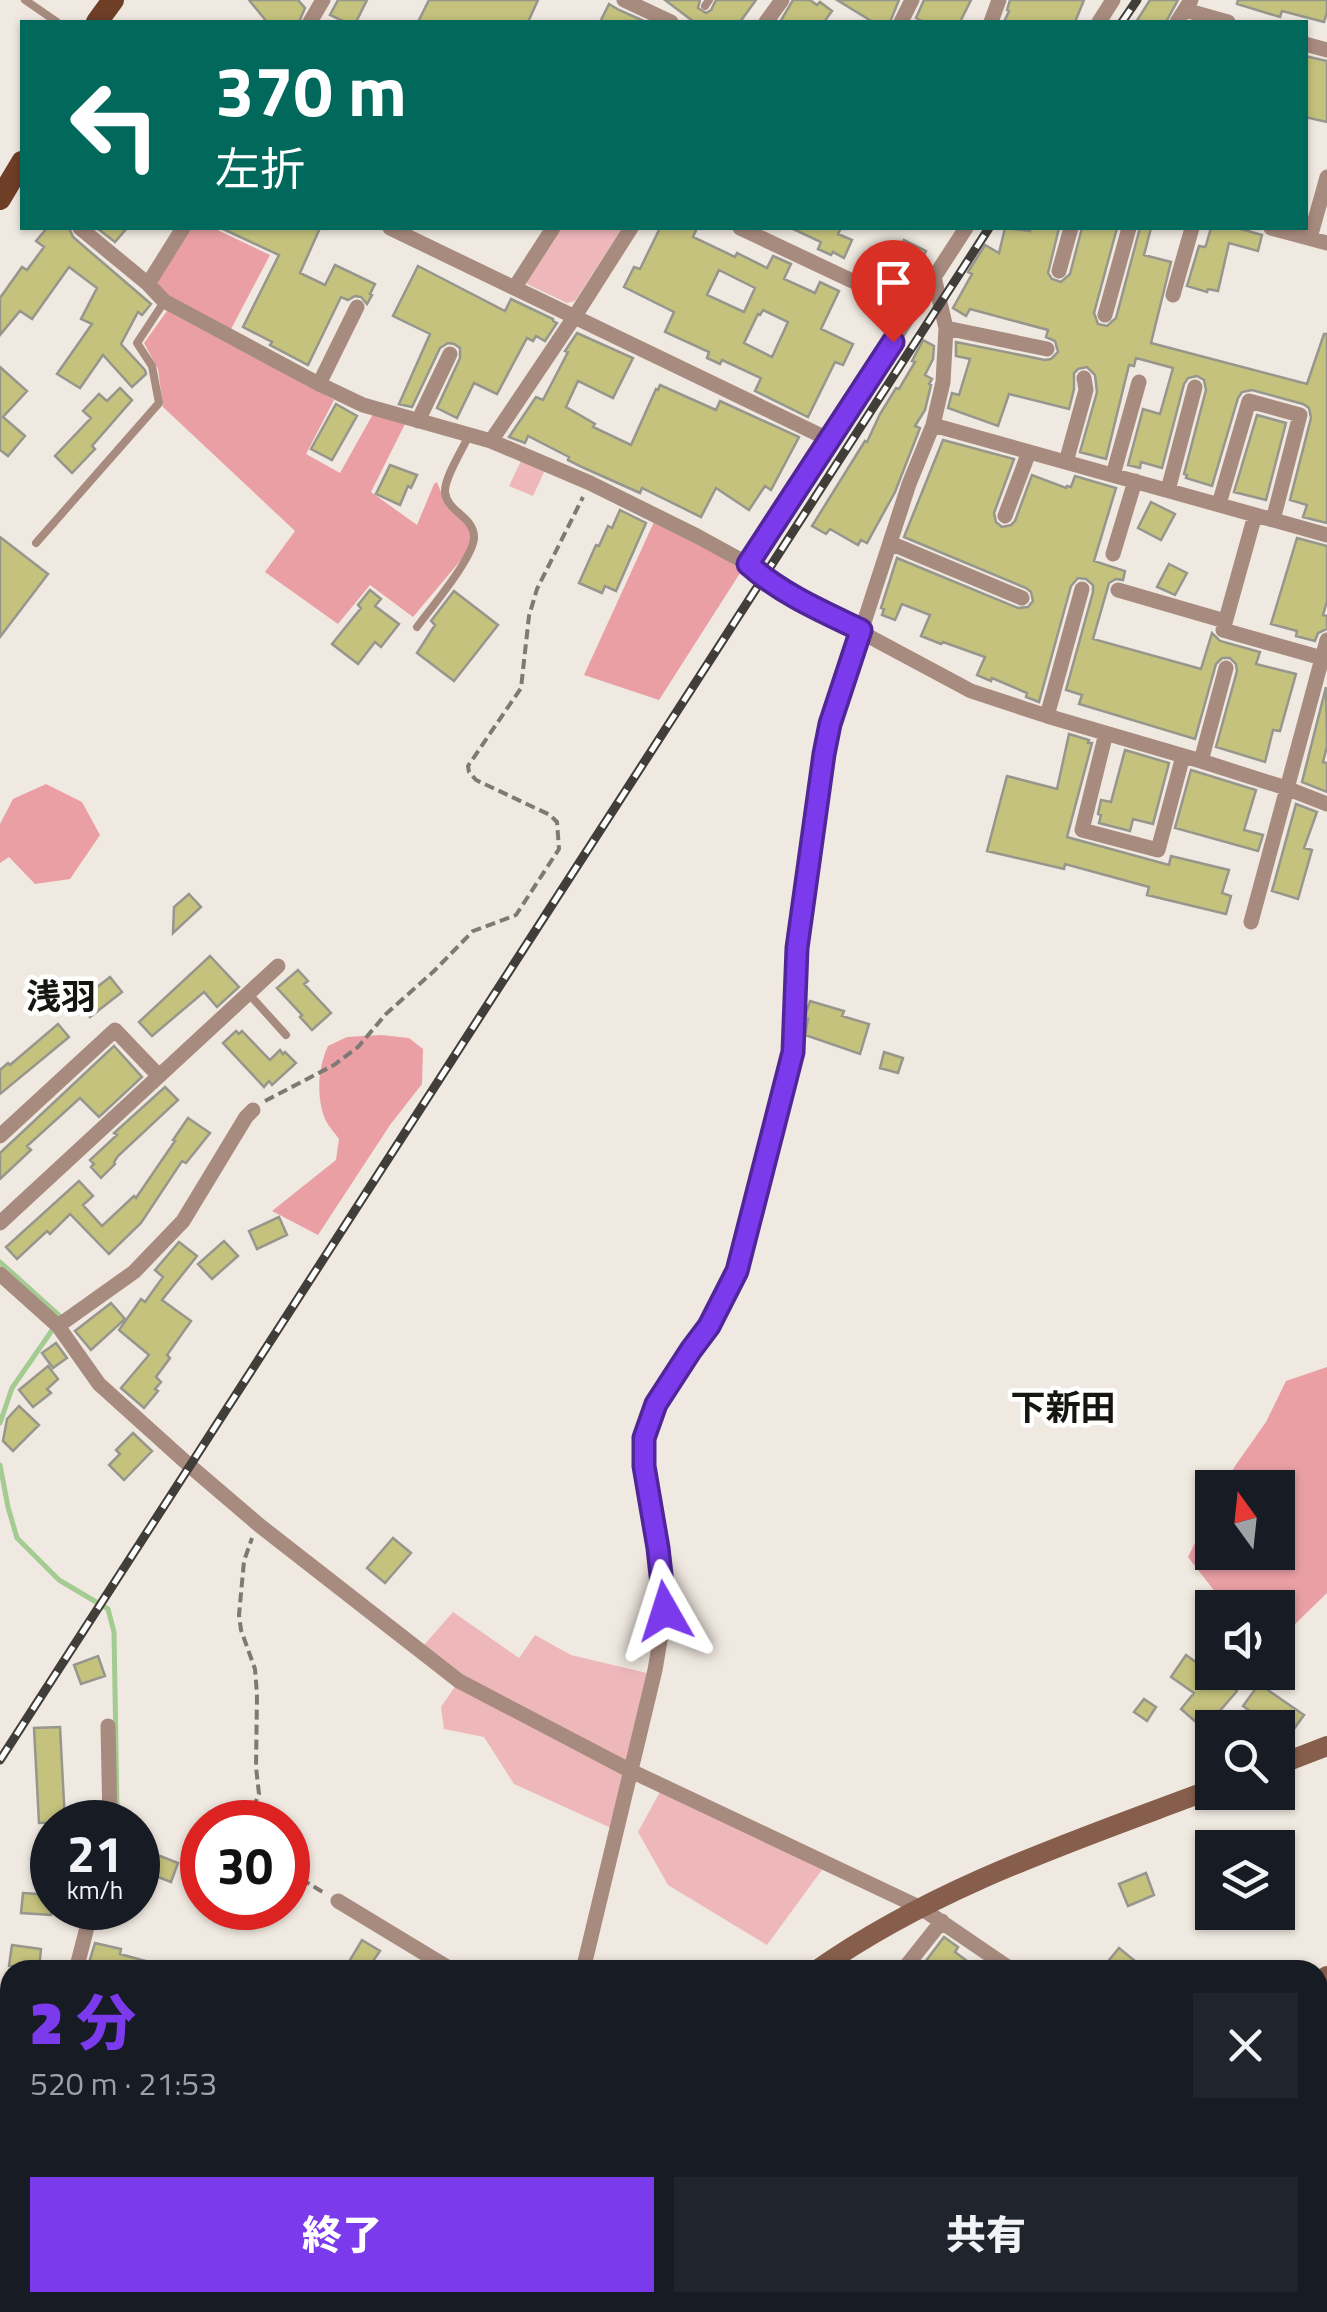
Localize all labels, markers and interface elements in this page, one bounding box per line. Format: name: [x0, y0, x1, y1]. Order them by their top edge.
text: 370 m: [215, 37, 407, 143]
icon: left: [50, 60, 180, 190]
text: 左折: [215, 134, 305, 202]
pin: [851, 240, 936, 343]
icon: arrive: [866, 255, 921, 310]
district label: 浅羽: [26, 969, 96, 1023]
district label: 下新田: [1010, 1380, 1116, 1434]
north arrow: [1195, 1470, 1295, 1570]
map controls: [1195, 1470, 1295, 1930]
position arrow: [613, 1559, 717, 1663]
button: sound: [1195, 1590, 1295, 1690]
button: search: [1195, 1710, 1295, 1810]
speed limit sign: 30: [180, 1800, 310, 1930]
text: 21: [67, 1815, 123, 1891]
button: layers: [1195, 1830, 1295, 1930]
text: km/h: [67, 1871, 123, 1909]
text: 2 分: [30, 1976, 136, 2067]
button: close: [1193, 1993, 1298, 2098]
text: 520 m · 21:53: [30, 2059, 217, 2107]
button: 終了: [30, 2177, 654, 2292]
button: 共有: [674, 2177, 1298, 2292]

